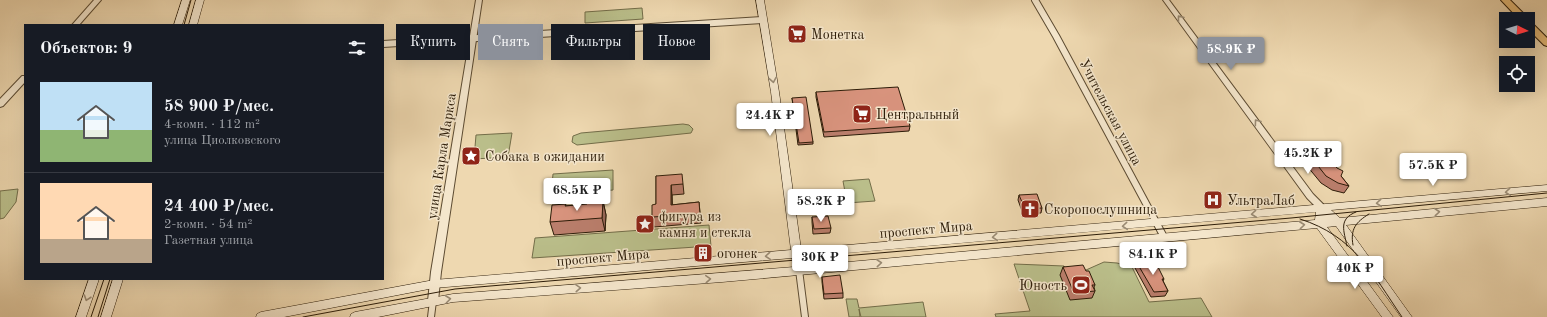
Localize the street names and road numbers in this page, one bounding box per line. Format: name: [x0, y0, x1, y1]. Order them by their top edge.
street label: Учительская улица: [1076, 57, 1144, 168]
street label: улица Карла Маркса: [425, 92, 459, 220]
street label: проспект Мира: [879, 219, 973, 241]
street label: проспект Мира: [556, 247, 650, 269]

